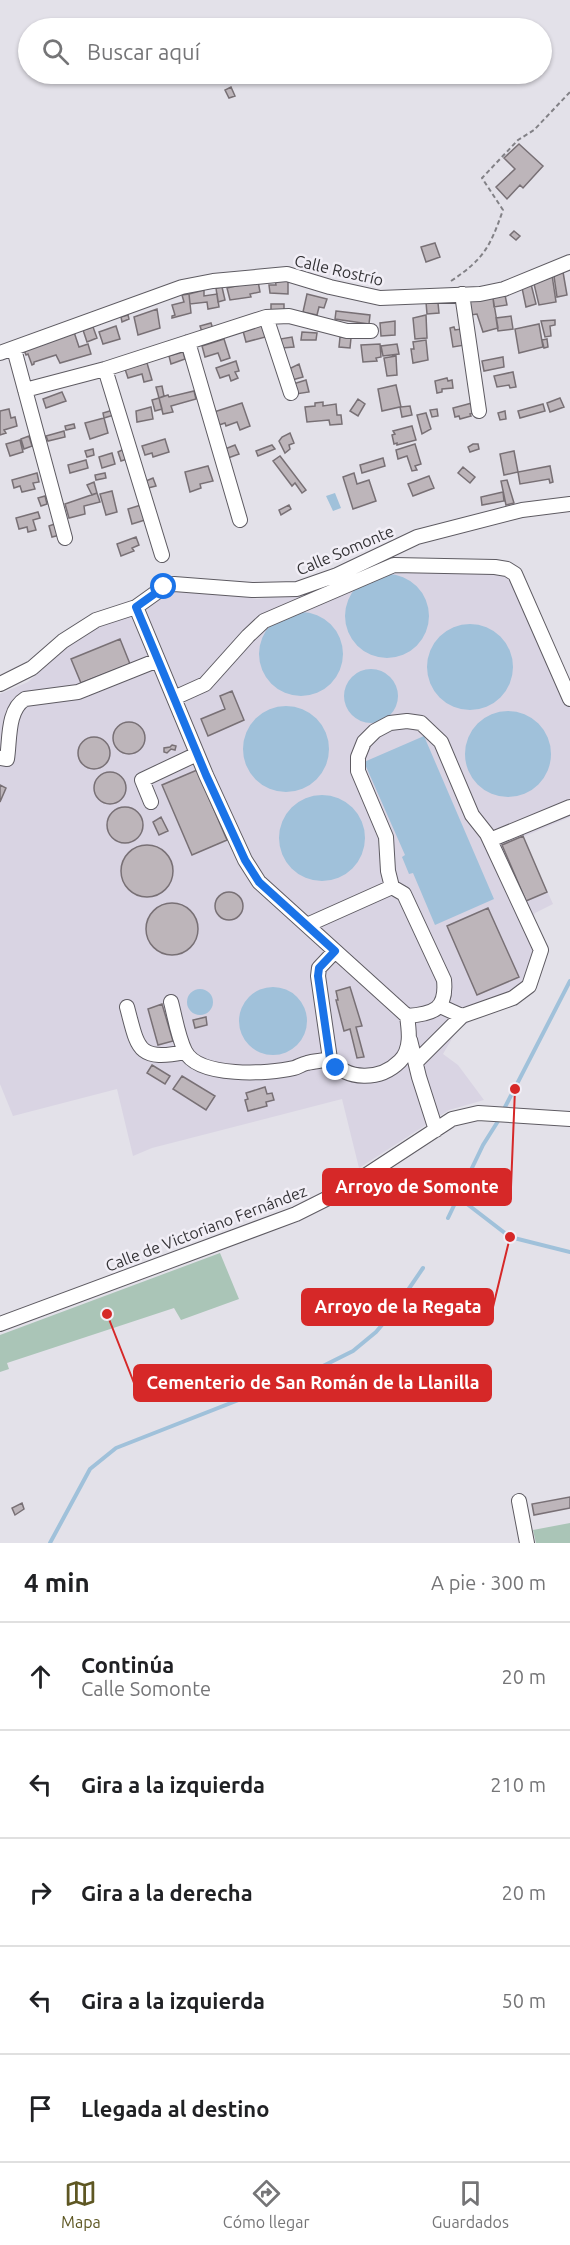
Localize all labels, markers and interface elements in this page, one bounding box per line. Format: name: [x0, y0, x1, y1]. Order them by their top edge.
search box: [18, 18, 552, 84]
icon: search: [39, 35, 72, 68]
text: Buscar aquí: [87, 39, 200, 64]
street label: Calle Rostrío: [293, 251, 385, 289]
street label: Calle Somonte: [294, 521, 396, 579]
route start: [150, 573, 176, 599]
route end: [322, 1054, 348, 1080]
callout: Arroyo de Somonte: [323, 1169, 511, 1205]
text: Arroyo de Somonte: [335, 1176, 499, 1196]
street label: Calle de Victoriano Fernández: [103, 1181, 309, 1275]
callout: Arroyo de la Regata: [302, 1289, 493, 1325]
text: Arroyo de la Regata: [315, 1296, 482, 1316]
callout: Cementerio de San Román de la Llanilla: [134, 1365, 491, 1401]
text: Cementerio de San Román de la Llanilla: [146, 1372, 480, 1392]
text: 4 min: [24, 1568, 90, 1597]
text: A pie · 300 m: [431, 1571, 546, 1594]
text: Continúa: [81, 1652, 174, 1677]
icon: ahead: [24, 1660, 57, 1693]
text: 20 m: [502, 1665, 546, 1688]
text: Calle Somonte: [81, 1677, 211, 1700]
icon: left: [24, 1768, 57, 1801]
text: Gira a la izquierda: [81, 1772, 265, 1797]
text: 210 m: [490, 1773, 546, 1796]
icon: right: [24, 1876, 57, 1909]
text: Gira a la derecha: [81, 1880, 253, 1905]
text: 20 m: [502, 1881, 546, 1904]
icon: left: [24, 1984, 57, 2017]
text: Gira a la izquierda: [81, 1988, 265, 2013]
text: 50 m: [502, 1989, 546, 2012]
icon: arrive: [24, 2092, 57, 2125]
text: Llegada al destino: [81, 2096, 269, 2121]
tab: Mapa: [61, 2177, 101, 2231]
tab: Cómo llegar: [223, 2177, 310, 2231]
tab: Guardados: [432, 2177, 509, 2231]

